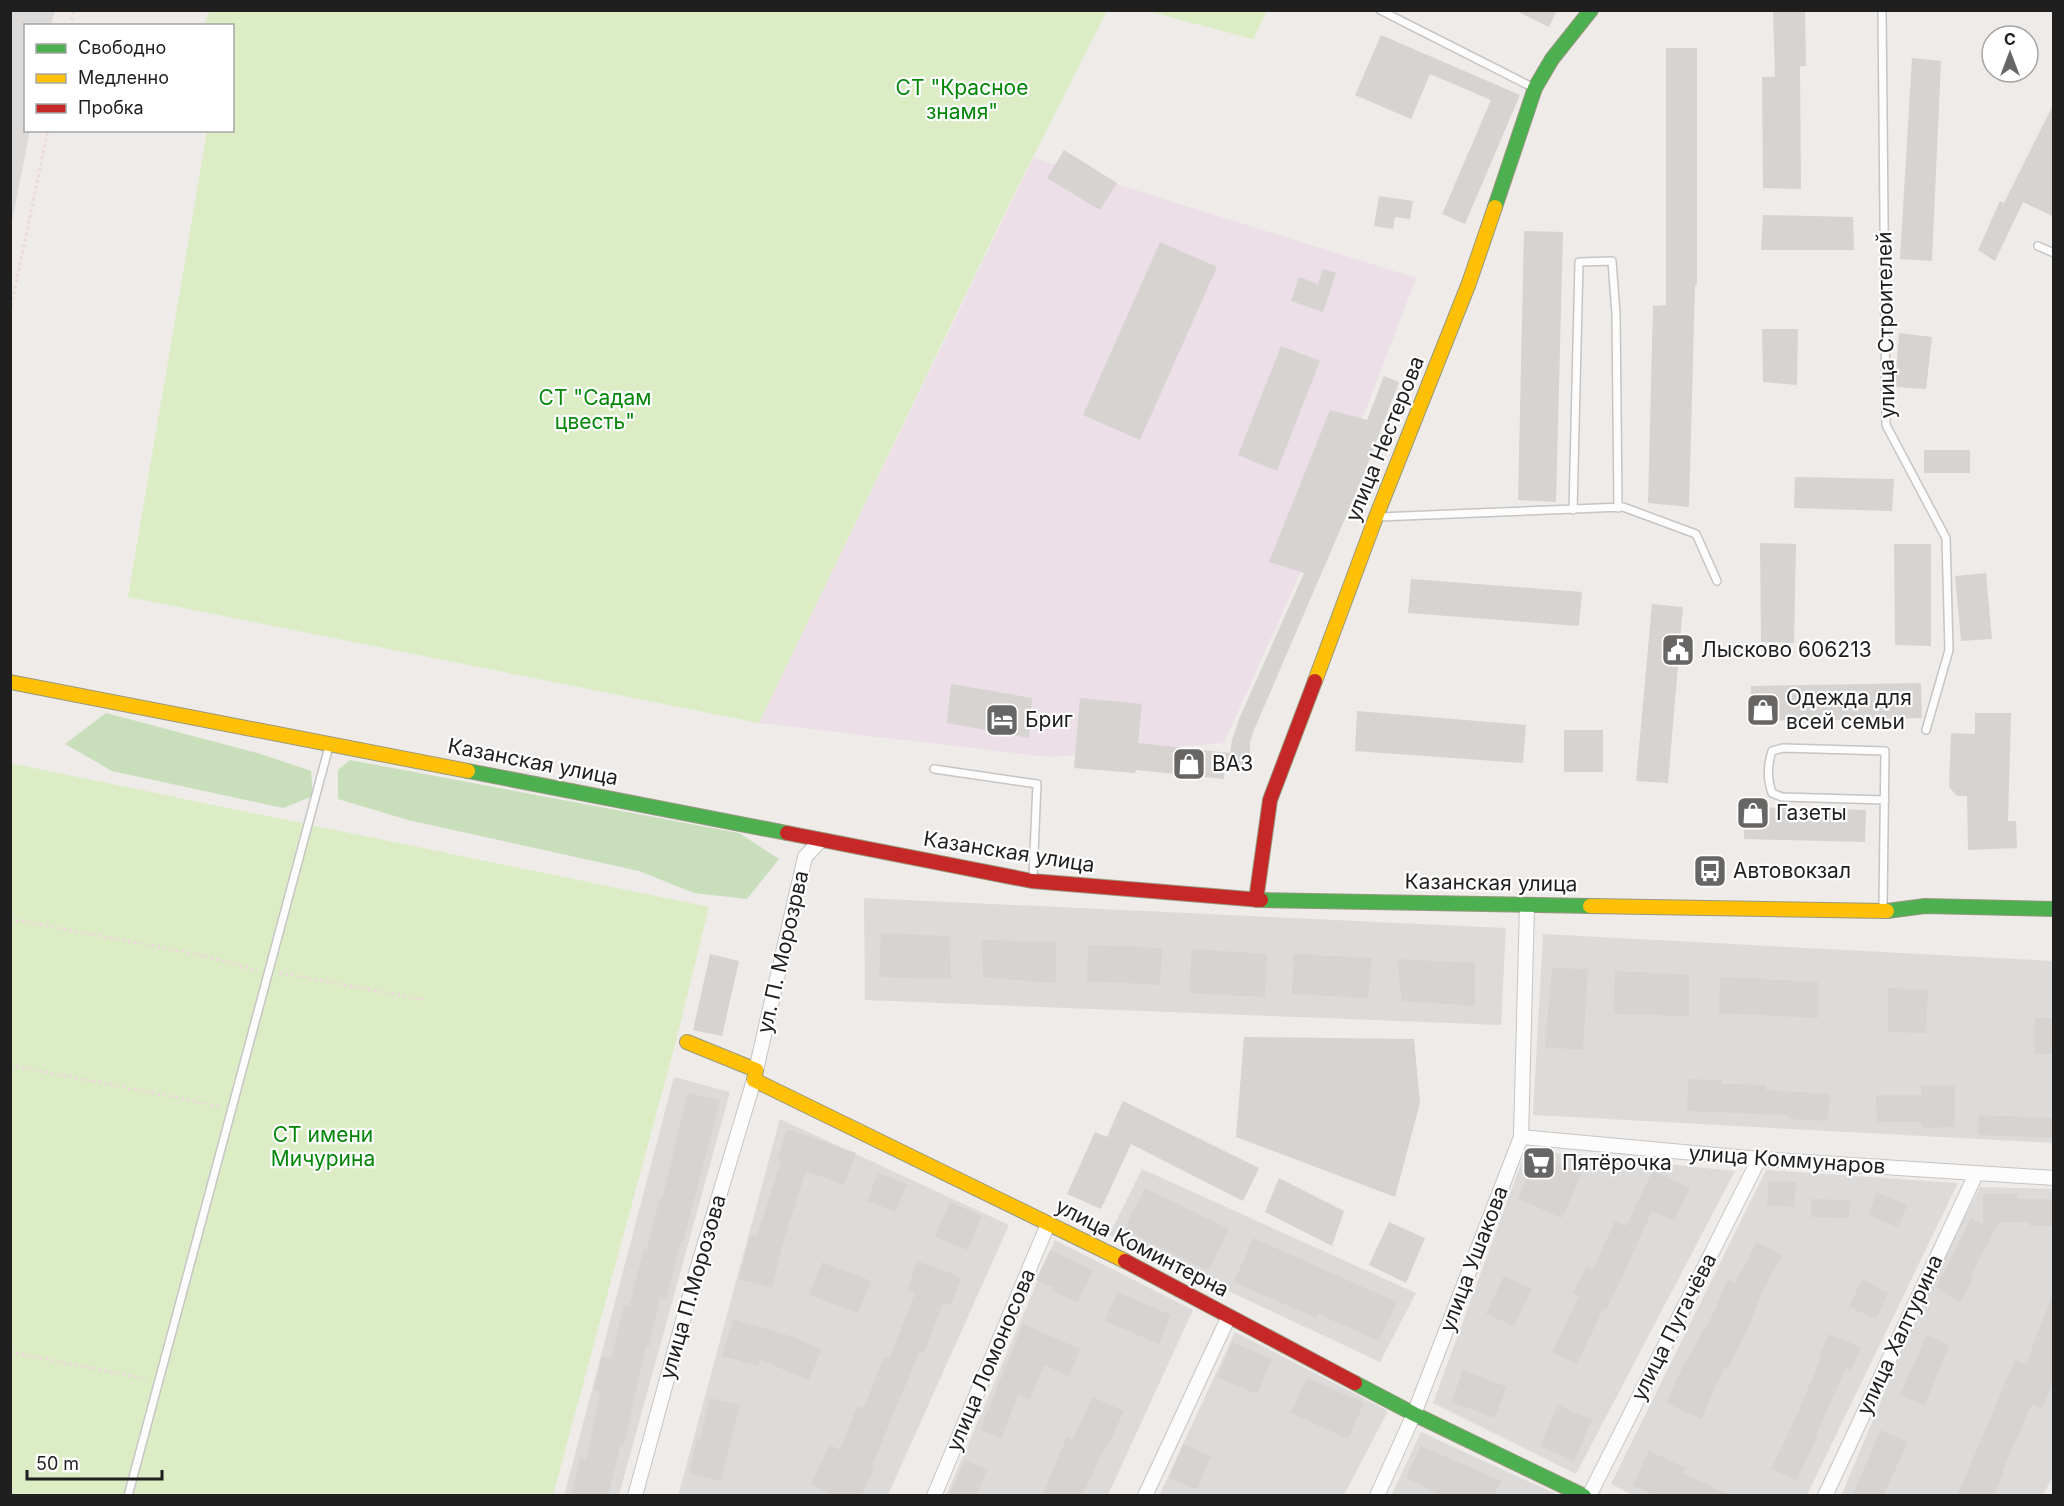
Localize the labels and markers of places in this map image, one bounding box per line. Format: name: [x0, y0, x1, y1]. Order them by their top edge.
public building icon: Лысково 606213: [1660, 632, 1696, 668]
place label: Лысково 606213: [1701, 637, 1872, 662]
place label: Одежда для всей семьи: [1786, 685, 1912, 734]
shop icon: Одежда для всей семьи: [1745, 692, 1781, 728]
hotel icon: Бриг: [984, 702, 1020, 738]
place label: Бриг: [1025, 707, 1073, 732]
shop icon: ВАЗ: [1171, 746, 1207, 782]
place label: ВАЗ: [1212, 751, 1253, 776]
shop icon: Газеты: [1735, 795, 1771, 831]
place label: Газеты: [1776, 800, 1847, 825]
bus stop icon: Автовокзал: [1692, 853, 1728, 889]
place label: Автовокзал: [1733, 858, 1851, 883]
supermarket icon: Пятёрочка: [1521, 1145, 1557, 1181]
place label: Пятёрочка: [1562, 1150, 1672, 1175]

